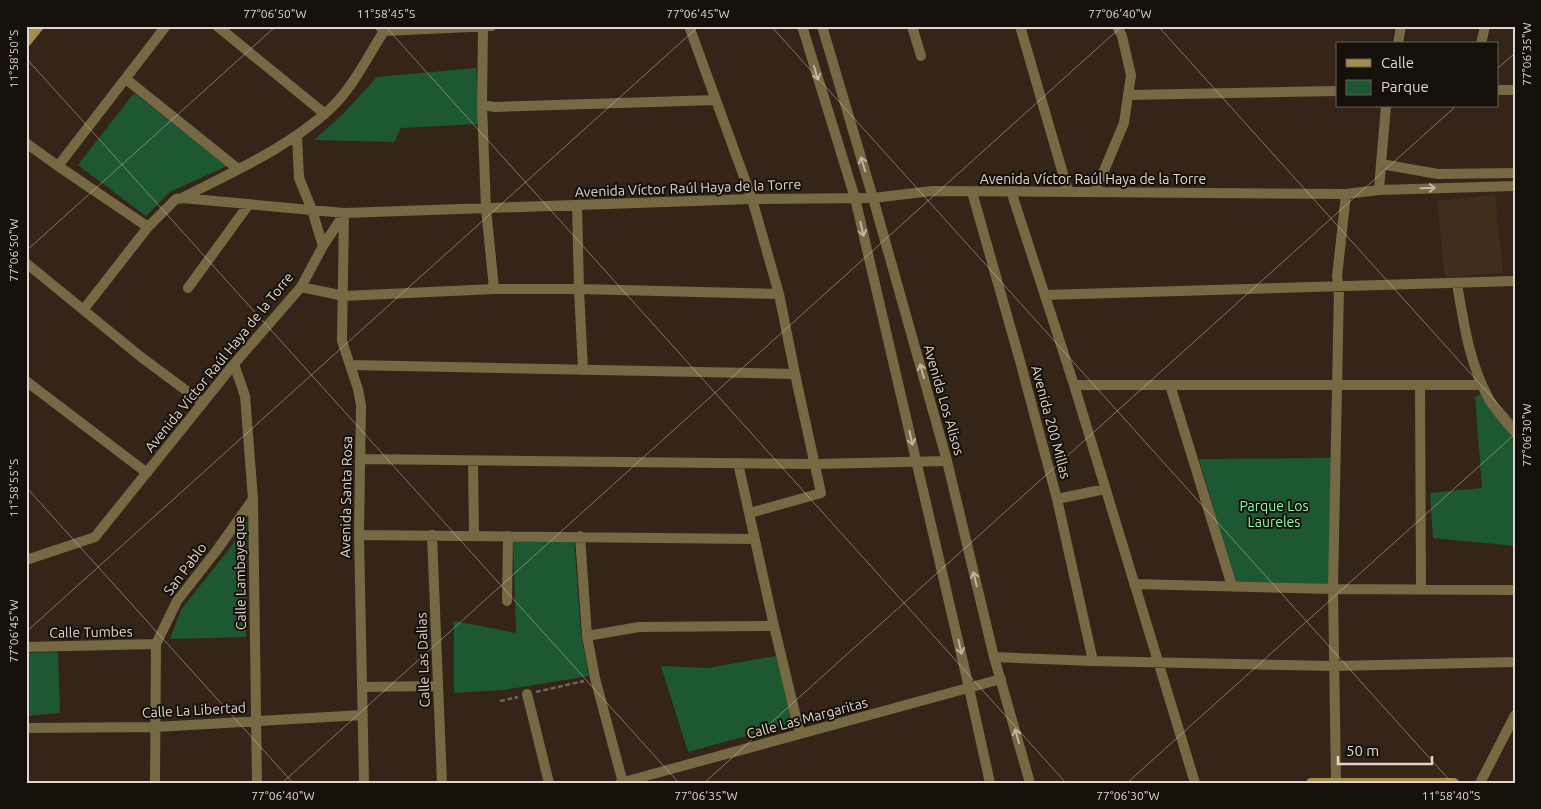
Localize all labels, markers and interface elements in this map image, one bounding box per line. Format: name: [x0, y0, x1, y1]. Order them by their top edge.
text: 77°06'50"W: [243, 7, 307, 20]
text: 11°58'45"S: [357, 7, 415, 20]
text: 77°06'45"W: [666, 7, 730, 20]
text: 77°06'40"W: [1088, 7, 1152, 20]
text: 77°06'35"W: [1520, 22, 1533, 86]
text: 11°58'50"S: [7, 30, 20, 88]
legend: [1336, 42, 1498, 108]
text: Calle: [1381, 54, 1414, 71]
one-way arrow: [812, 64, 822, 80]
text: Parque: [1381, 78, 1429, 95]
one-way arrow: [857, 156, 867, 172]
street label: Avenida Víctor Raúl Haya de la Torre: [980, 171, 1206, 187]
street label: Avenida Víctor Raúl Haya de la Torre: [575, 176, 801, 200]
one-way arrow: [1420, 183, 1436, 193]
text: 77°06'50"W: [7, 218, 20, 282]
one-way arrow: [858, 220, 867, 236]
street label: Avenida Víctor Raúl Haya de la Torre: [141, 269, 297, 455]
street label: Avenida Los Alisos: [921, 343, 967, 457]
one-way arrow: [916, 363, 926, 379]
street label: Avenida 200 Millas: [1028, 364, 1074, 480]
text: 77°06'30"W: [1520, 403, 1533, 467]
one-way arrow: [907, 430, 916, 446]
street label: Avenida Santa Rosa: [337, 436, 355, 558]
text: 11°58'55"S: [7, 459, 20, 517]
park label: Parque Los Laureles: [1239, 498, 1309, 530]
street label: Calle Lambayeque: [231, 516, 249, 630]
street label: San Pablo: [160, 540, 210, 598]
one-way arrow: [970, 571, 979, 587]
text: 77°06'45"W: [7, 599, 20, 663]
street label: Calle Las Dalias: [413, 612, 433, 708]
street label: Calle Tumbes: [49, 623, 133, 641]
one-way arrow: [956, 639, 965, 655]
street label: Calle Las Margaritas: [745, 694, 869, 742]
street label: Calle La Libertad: [142, 699, 246, 721]
one-way arrow: [1011, 728, 1021, 744]
scale bar: [1338, 734, 1432, 766]
text: 50 m: [1346, 742, 1379, 759]
text: 77°06'40"W: [251, 789, 315, 802]
text: 77°06'35"W: [674, 789, 738, 802]
text: 77°06'30"W: [1096, 789, 1160, 802]
text: 11°58'40"S: [1422, 789, 1480, 802]

